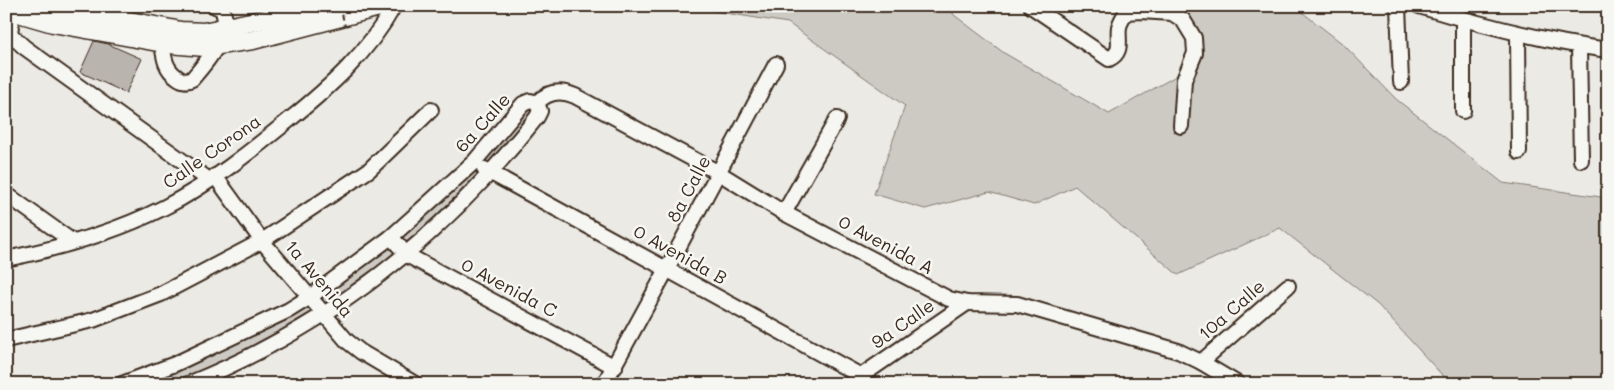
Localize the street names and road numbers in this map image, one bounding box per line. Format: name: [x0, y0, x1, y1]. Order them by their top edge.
street label: 6a Calle: [449, 88, 515, 157]
street label: Calle Corona: [158, 109, 265, 194]
street label: 8a Calle: [661, 151, 716, 226]
street label: 0 Avenida A: [835, 209, 938, 279]
street label: 0 Avenida B: [630, 219, 731, 290]
street label: 1a Avenida: [280, 234, 359, 322]
street label: 0 Avenida C: [458, 252, 562, 322]
street label: 10a Calle: [1193, 274, 1270, 345]
street label: 9a Calle: [866, 293, 939, 354]

